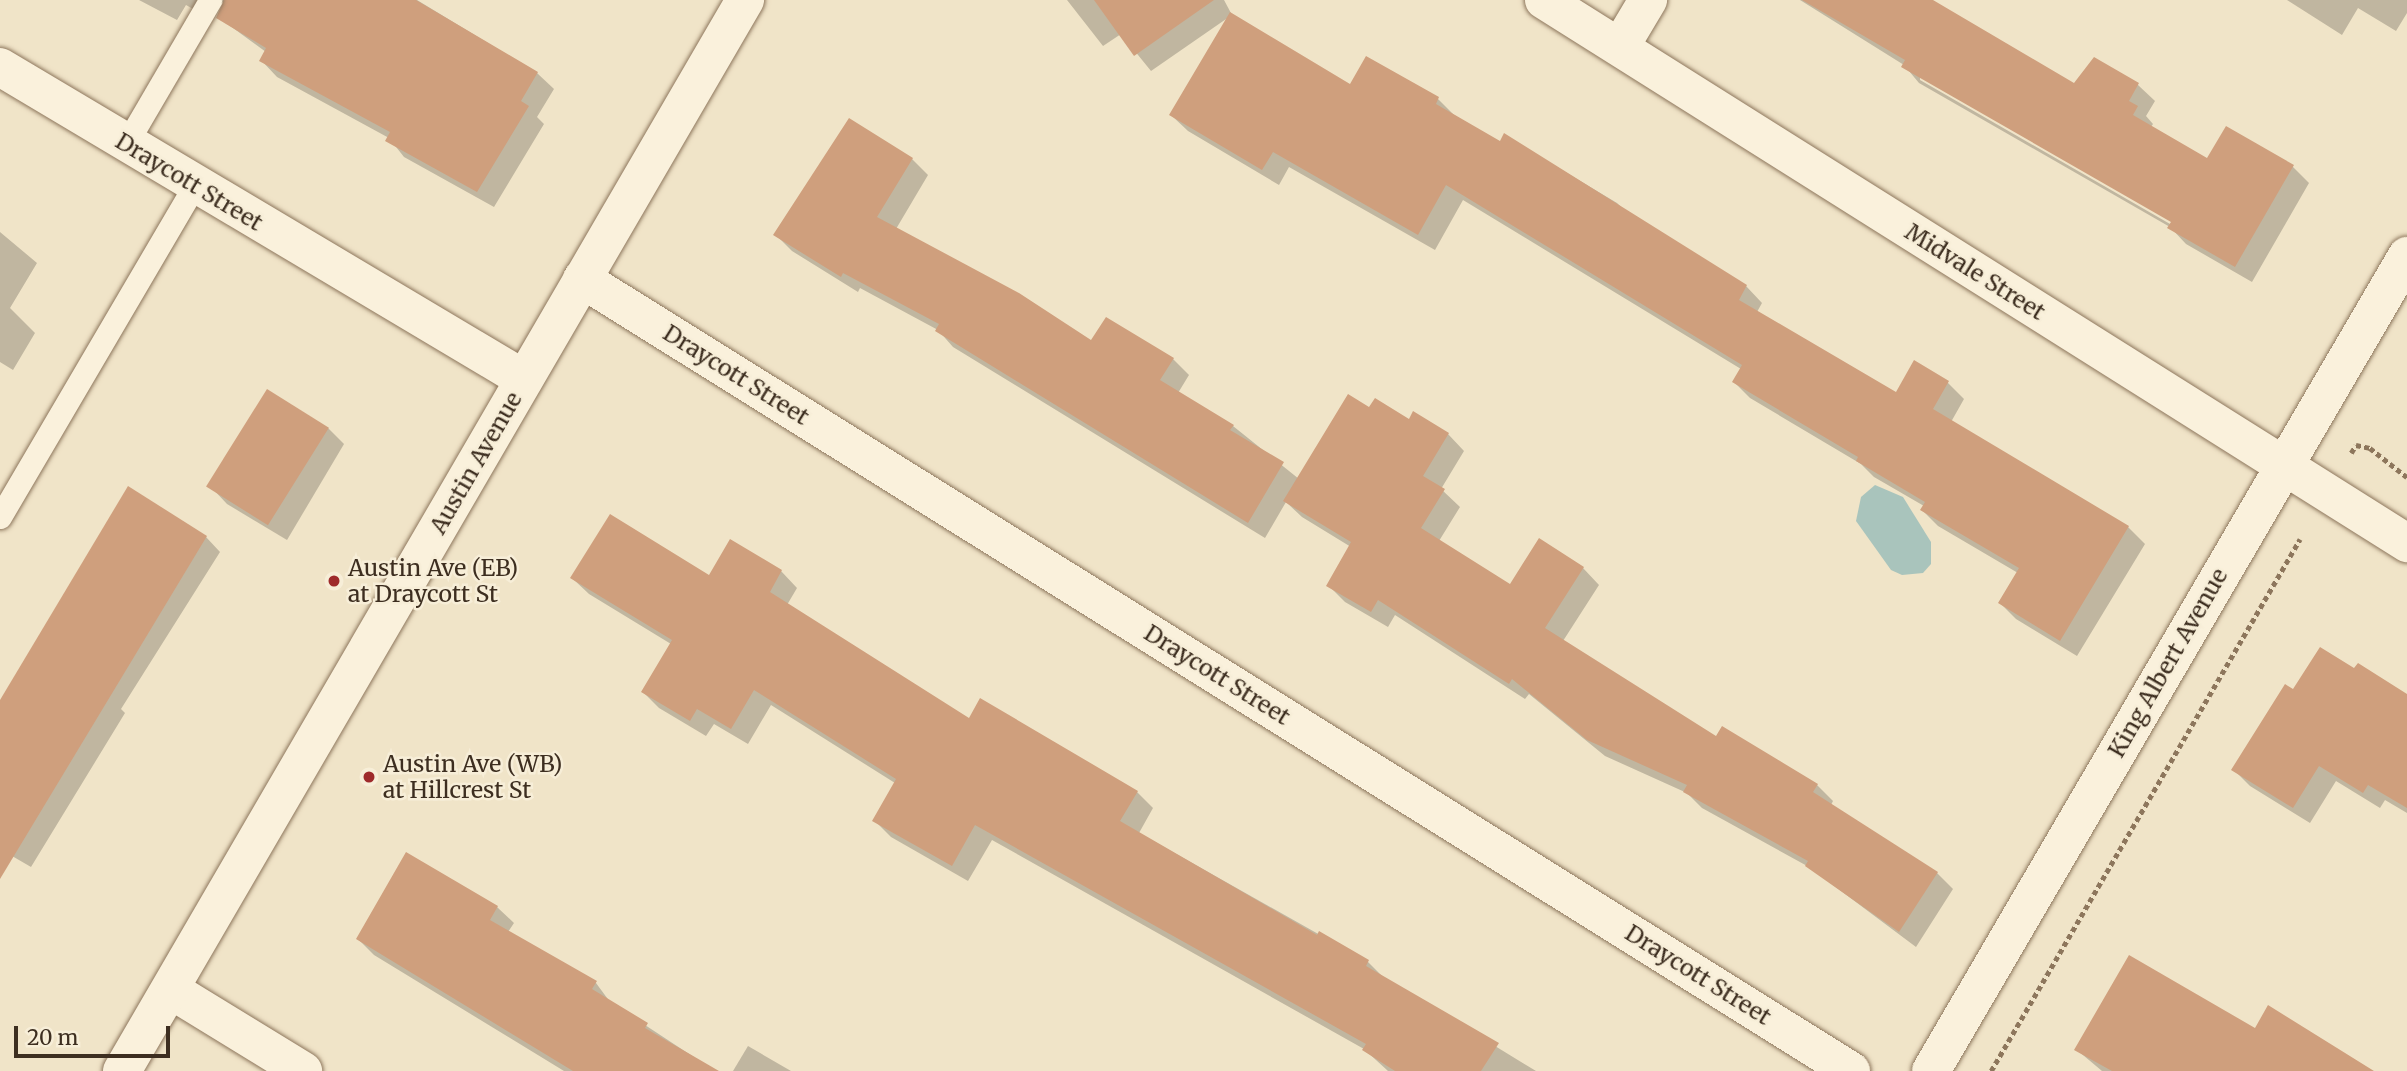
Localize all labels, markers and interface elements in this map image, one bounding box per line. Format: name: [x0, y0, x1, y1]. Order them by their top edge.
street label: Draycott Street: [110, 127, 268, 237]
street label: Midvale Street: [1900, 218, 2050, 326]
street label: Draycott Street: [658, 319, 814, 431]
street label: Austin Avenue: [424, 387, 528, 539]
place label: Austin Ave (EB) at Draycott St: [348, 554, 518, 608]
street label: King Albert Avenue: [2103, 564, 2233, 762]
marker: Austin Ave (EB) at Draycott St: [326, 573, 342, 589]
street label: Draycott Street: [1139, 619, 1295, 731]
place label: Austin Ave (WB) at Hillcrest St: [383, 750, 562, 804]
marker: Austin Ave (WB) at Hillcrest St: [361, 769, 377, 785]
street label: Draycott Street: [1620, 919, 1776, 1031]
scale bar: [18, 1012, 173, 1056]
text: 20 m: [27, 1024, 78, 1051]

